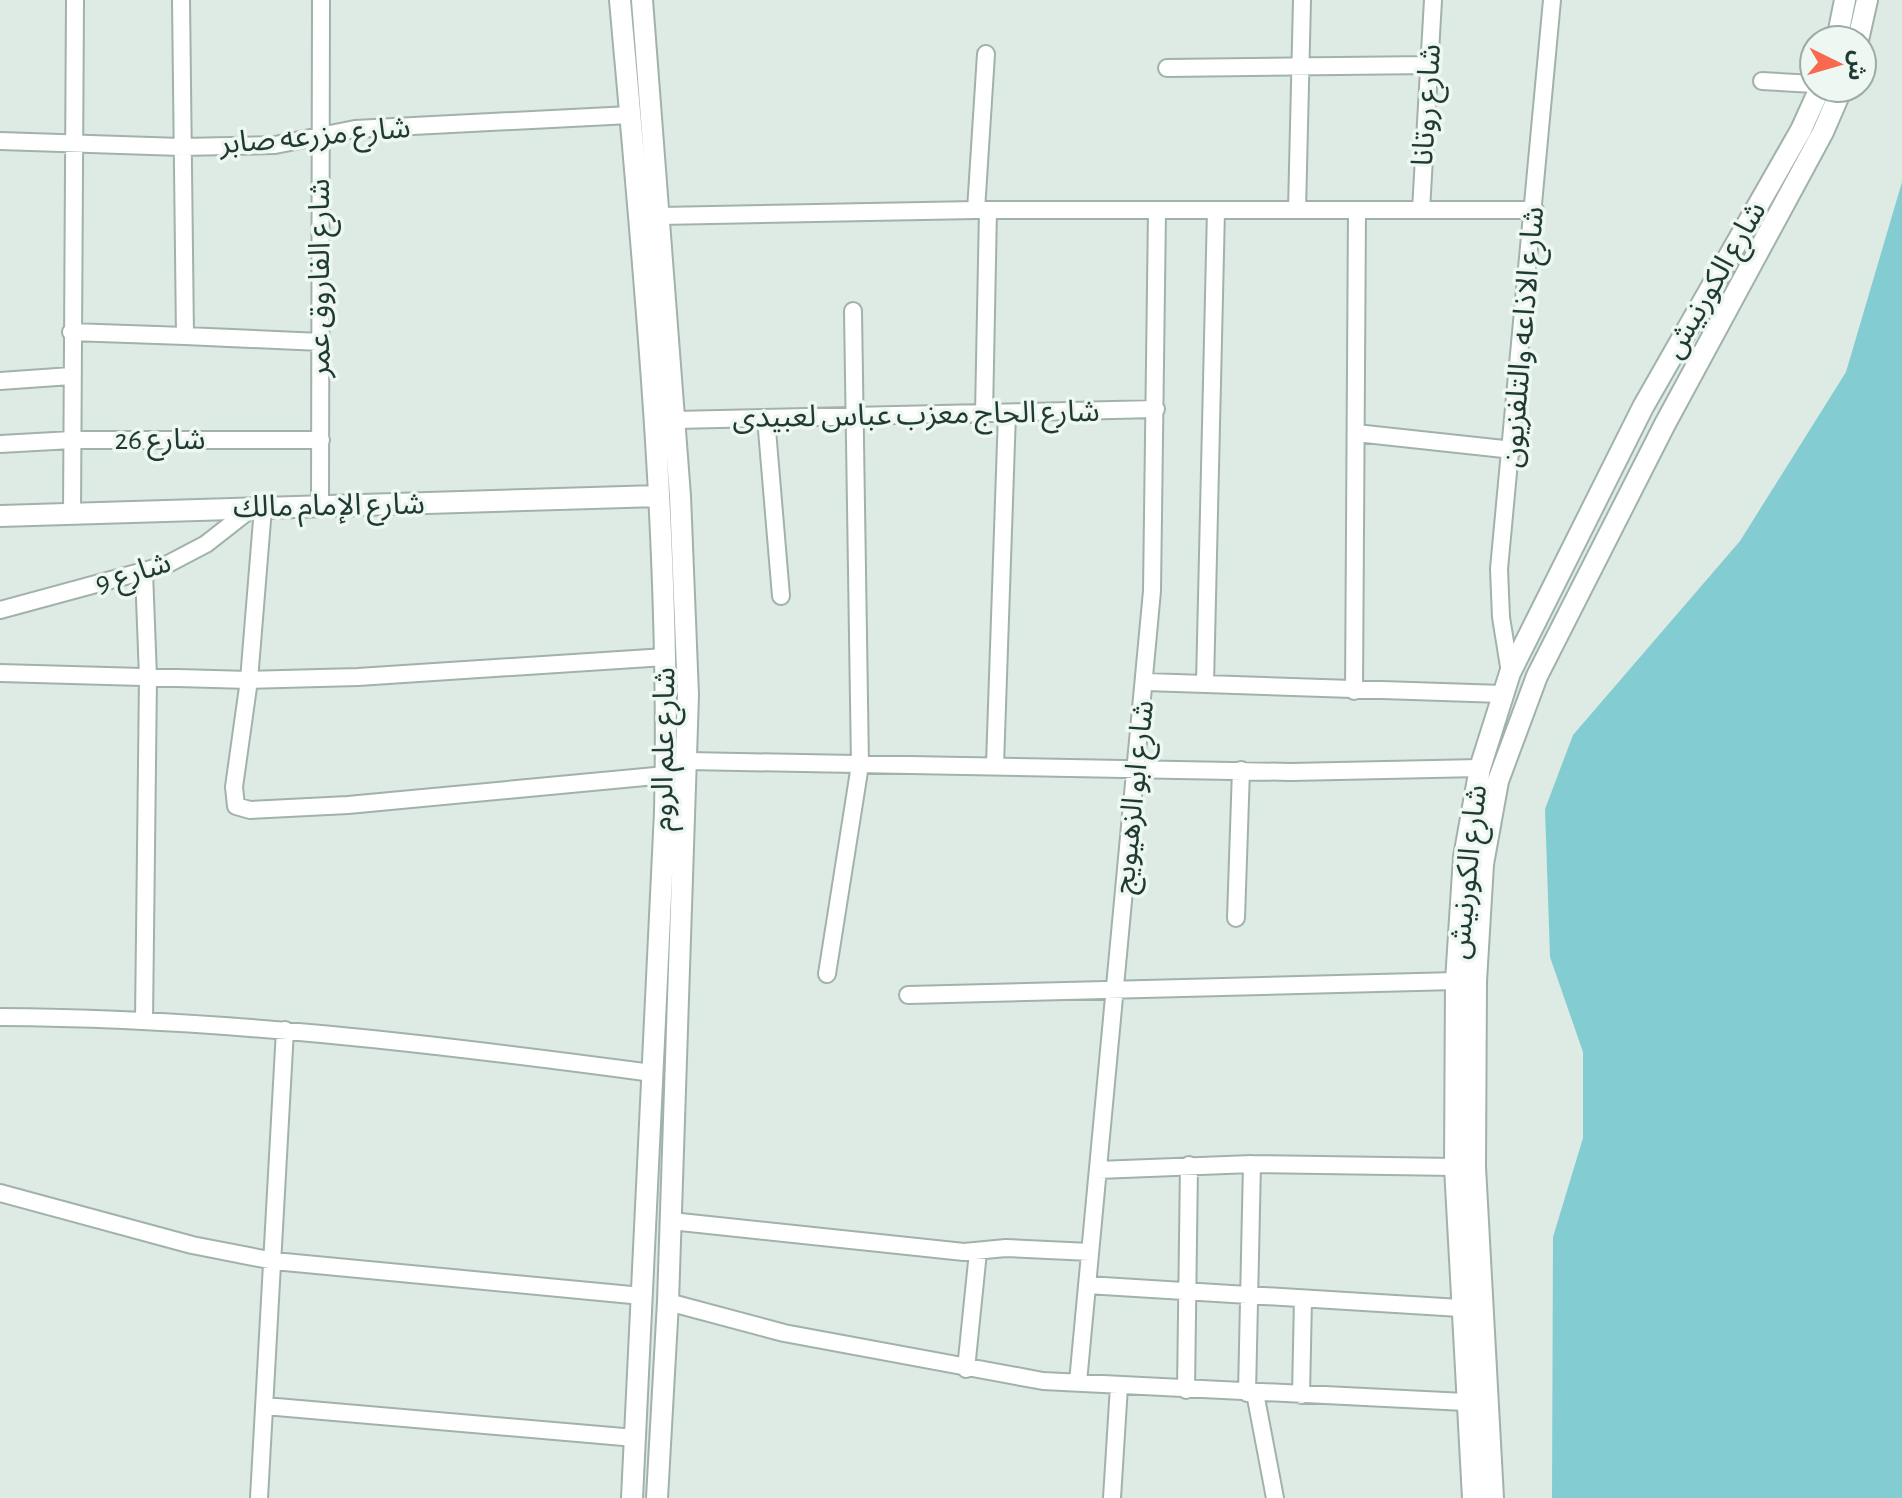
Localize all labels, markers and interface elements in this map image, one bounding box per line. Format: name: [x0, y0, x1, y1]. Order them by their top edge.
north arrow: [1798, 24, 1878, 104]
street label: شارع روتانا: [1408, 43, 1452, 167]
text: ش: [1844, 50, 1869, 82]
street label: شارع مزرعه صابر: [217, 113, 412, 165]
street label: شارع الفاروق عمر: [305, 179, 341, 378]
street label: شارع الكورنيش: [1658, 197, 1777, 366]
street label: شارع الاذاعه والتلفزيون: [1497, 205, 1555, 469]
street label: شارع الحاج معزب عباس لعبيدى: [732, 397, 1100, 439]
street label: شارع 26: [114, 425, 206, 461]
street label: شارع الإمام مالك: [233, 489, 425, 529]
street label: شارع 9: [92, 547, 176, 604]
street label: شارع علم الروم: [648, 667, 687, 831]
street label: شارع ابو الزهيويج: [1109, 699, 1165, 896]
street label: شارع الكورنيش: [1444, 783, 1498, 961]

